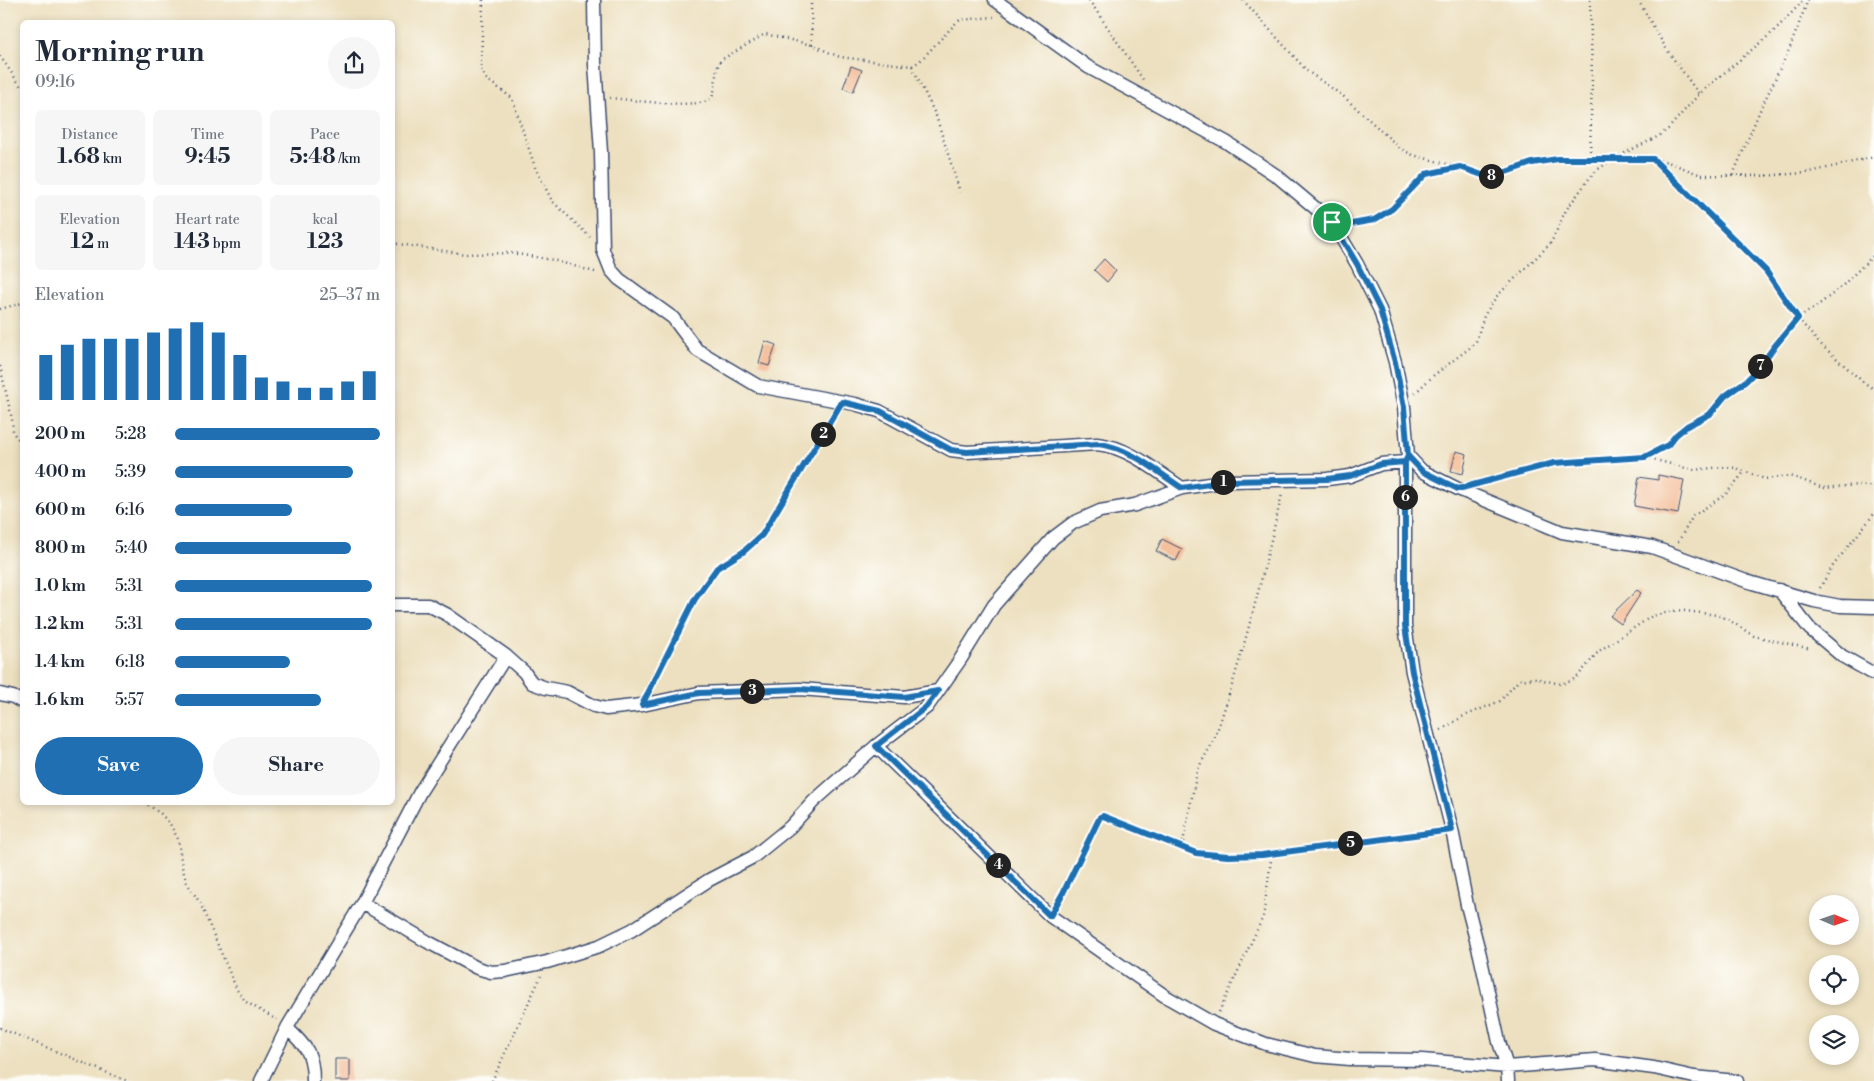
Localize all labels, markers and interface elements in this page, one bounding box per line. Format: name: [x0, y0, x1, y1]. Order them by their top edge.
text: Morning run: [35, 35, 204, 70]
button: share: [328, 37, 380, 89]
text: 09:16: [35, 72, 75, 92]
text: Distance: [62, 126, 118, 144]
text: Time: [191, 126, 224, 144]
text: Pace: [310, 126, 340, 144]
text: 1.68: [57, 144, 100, 170]
text: 9:45: [184, 144, 231, 170]
text: 5:48: [289, 144, 336, 170]
text: km: [100, 150, 122, 168]
text: /km: [336, 150, 361, 168]
pin: 8: [1478, 164, 1504, 188]
text: 8: [1487, 167, 1496, 185]
pin: [1311, 201, 1353, 243]
icon: arrive: [1318, 208, 1346, 236]
text: Elevation: [60, 211, 120, 229]
text: Heart rate: [175, 211, 240, 229]
text: kcal: [312, 211, 338, 229]
text: 12: [70, 229, 94, 255]
text: 143: [174, 229, 210, 255]
text: 123: [307, 229, 343, 255]
text: m: [94, 235, 109, 253]
text: bpm: [210, 235, 241, 253]
text: Elevation: [35, 285, 104, 305]
text: 25–37 m: [320, 285, 380, 305]
pin: 7: [1748, 354, 1772, 378]
text: 7: [1756, 357, 1765, 375]
pin: 2: [810, 422, 836, 446]
text: 200 m: [35, 424, 85, 444]
text: 5:28: [115, 424, 146, 444]
text: 2: [819, 425, 828, 443]
text: 400 m: [35, 462, 86, 482]
text: 5:39: [115, 462, 146, 482]
pin: 1: [1210, 470, 1236, 494]
text: 1: [1220, 473, 1227, 491]
pin: 6: [1392, 484, 1418, 510]
text: 6: [1401, 488, 1410, 506]
text: 600 m: [35, 500, 85, 520]
text: 6:16: [115, 500, 144, 520]
text: 800 m: [35, 538, 86, 558]
text: 5:40: [115, 538, 148, 558]
text: 1.0 km: [35, 576, 86, 596]
text: 5:31: [115, 576, 143, 596]
text: 1.2 km: [35, 614, 84, 634]
text: 5:31: [115, 614, 143, 634]
text: 1.4 km: [35, 652, 85, 672]
text: 6:18: [115, 652, 145, 672]
pin: 3: [740, 678, 764, 704]
text: 3: [748, 682, 757, 700]
text: 1.6 km: [35, 690, 84, 710]
text: 5:57: [115, 690, 144, 710]
button: Save: [35, 737, 203, 795]
button: Share: [213, 737, 380, 795]
pin: 5: [1338, 830, 1362, 856]
text: 5: [1346, 834, 1355, 852]
pin: 4: [986, 852, 1010, 878]
text: 4: [994, 856, 1003, 874]
north arrow: [1809, 895, 1859, 945]
map controls: [1809, 895, 1859, 1065]
button: locate: [1809, 955, 1859, 1005]
button: layers: [1809, 1015, 1859, 1065]

